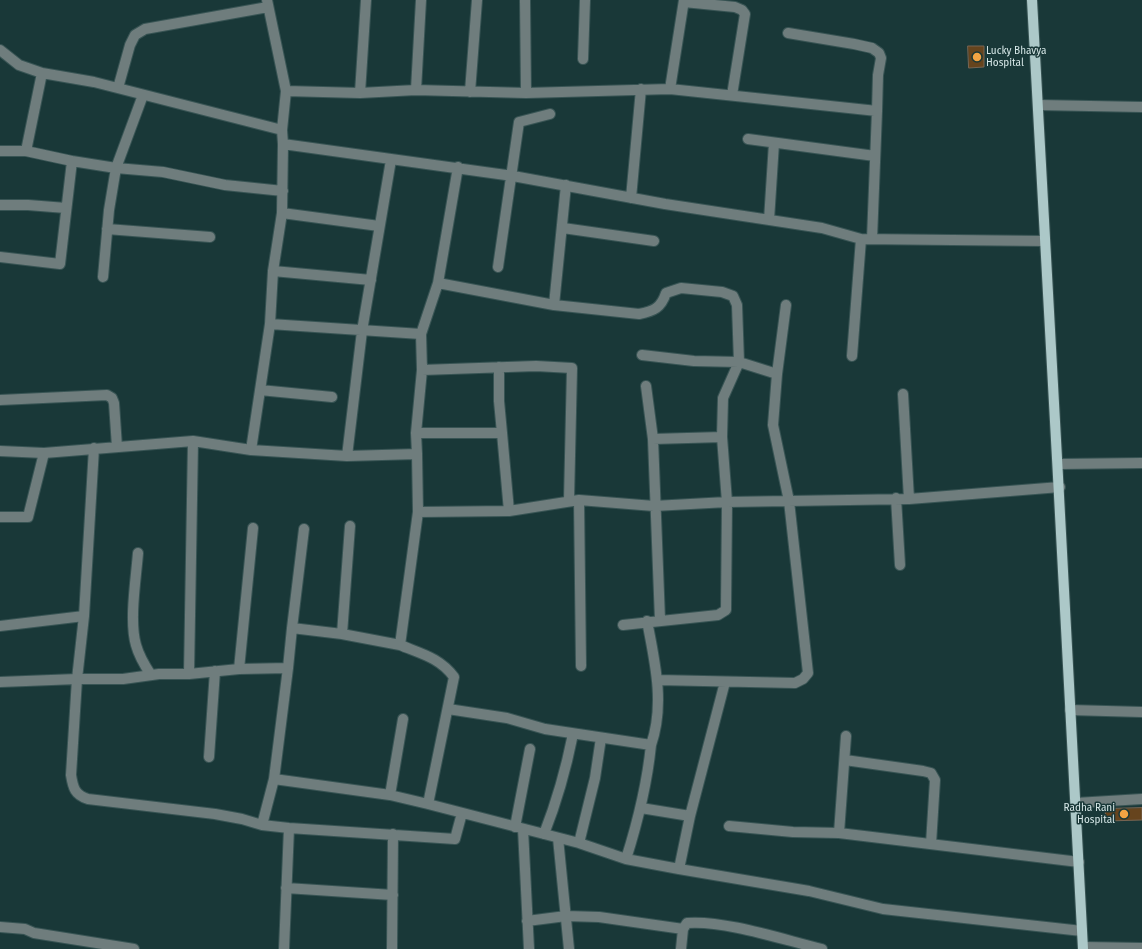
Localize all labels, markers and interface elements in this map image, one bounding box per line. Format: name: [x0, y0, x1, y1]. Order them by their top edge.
place label: Lucky Bhavya Hospital: [986, 45, 1046, 68]
marker: Lucky Bhavya Hospital: [971, 51, 983, 63]
place label: Radha Rani Hospital: [1064, 802, 1115, 826]
marker: Radha Rani Hospital: [1118, 808, 1130, 820]

